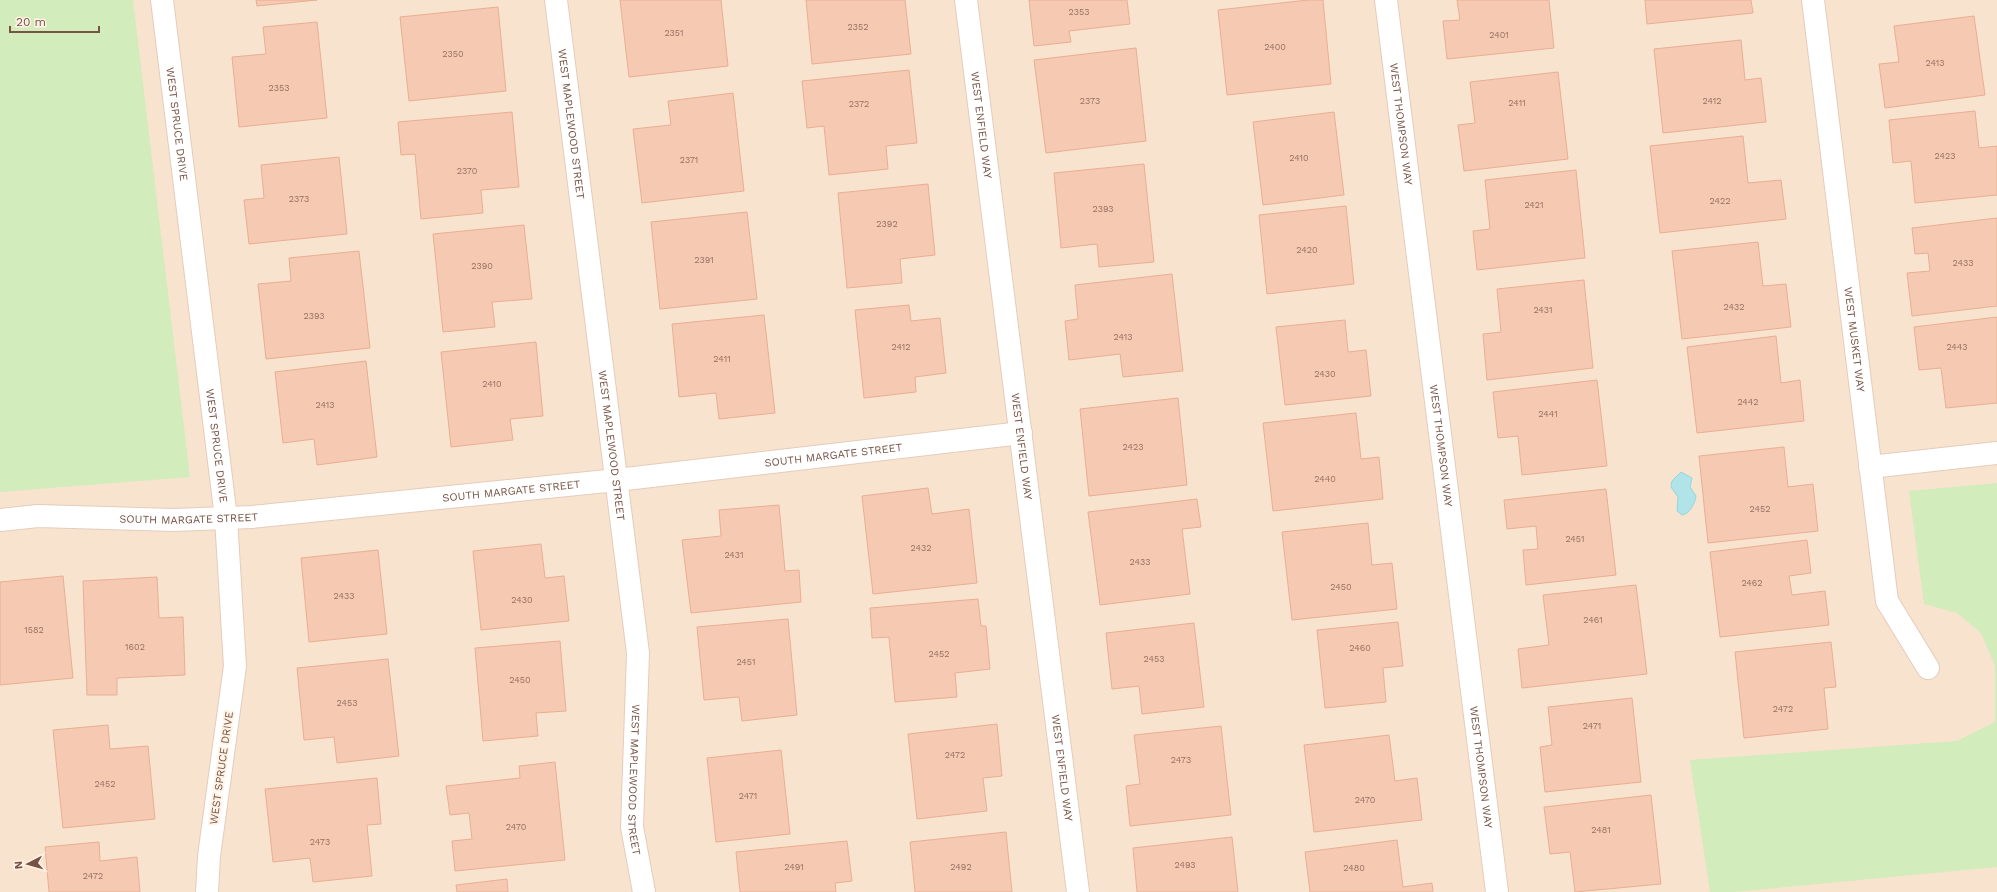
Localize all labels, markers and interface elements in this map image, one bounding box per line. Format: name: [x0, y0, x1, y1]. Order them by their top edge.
house number: 2353: [1069, 7, 1089, 17]
scale bar: [10, 8, 99, 34]
text: 20 m: [16, 15, 46, 29]
house number: 2352: [848, 22, 868, 32]
house number: 2351: [664, 28, 684, 38]
house number: 2401: [1489, 30, 1509, 40]
house number: 2400: [1264, 42, 1286, 52]
street label: WEST MAPLEWOOD STREET: [555, 48, 587, 200]
house number: 2350: [442, 49, 464, 59]
house number: 2413: [1925, 58, 1945, 68]
street label: WEST THOMPSON WAY: [1387, 62, 1415, 187]
street label: WEST SPRUCE DRIVE: [163, 67, 190, 182]
street label: WEST ENFIELD WAY: [968, 71, 994, 180]
house number: 2353: [269, 83, 289, 93]
house number: 2373: [1080, 96, 1100, 106]
house number: 2412: [1702, 96, 1722, 106]
house number: 2411: [1508, 98, 1526, 108]
house number: 2372: [849, 99, 869, 109]
house number: 2423: [1935, 151, 1955, 161]
house number: 2410: [1289, 153, 1309, 163]
house number: 2371: [680, 155, 698, 165]
house number: 2370: [457, 166, 478, 176]
house number: 2373: [289, 194, 309, 204]
house number: 2422: [1710, 196, 1730, 206]
house number: 2421: [1524, 200, 1544, 210]
house number: 2393: [1092, 204, 1114, 214]
house number: 2392: [876, 219, 898, 229]
house number: 2420: [1296, 245, 1318, 255]
house number: 2391: [694, 255, 714, 265]
house number: 2433: [1953, 258, 1973, 268]
house number: 2390: [471, 261, 493, 271]
street label: WEST MUSKET WAY: [1841, 286, 1867, 394]
house number: 2432: [1724, 302, 1744, 312]
house number: 2431: [1533, 305, 1553, 315]
house number: 2393: [303, 311, 325, 321]
house number: 2413: [1113, 332, 1133, 342]
house number: 2412: [891, 342, 911, 352]
house number: 2443: [1946, 342, 1968, 352]
house number: 2411: [713, 354, 731, 364]
house number: 2430: [1314, 369, 1336, 379]
street label: WEST MAPLEWOOD STREET: [596, 370, 627, 522]
house number: 2410: [482, 379, 502, 389]
street label: WEST THOMPSON WAY: [1427, 384, 1455, 508]
street label: WEST SPRUCE DRIVE: [203, 388, 230, 503]
street label: WEST ENFIELD WAY: [1008, 392, 1035, 501]
house number: 2442: [1737, 397, 1759, 407]
house number: 2413: [315, 400, 335, 410]
house number: 2441: [1538, 409, 1558, 419]
street label: SOUTH MARGATE STREET: [764, 441, 903, 470]
house number: 2423: [1123, 442, 1143, 452]
house number: 2440: [1314, 474, 1336, 484]
street label: SOUTH MARGATE STREET: [442, 478, 581, 505]
house number: 2452: [1750, 504, 1770, 514]
street label: SOUTH MARGATE STREET: [119, 510, 259, 527]
house number: 2451: [1565, 534, 1585, 544]
house number: 2432: [911, 543, 931, 553]
house number: 2431: [724, 550, 744, 560]
house number: 2433: [1130, 557, 1150, 567]
house number: 2462: [1741, 578, 1763, 588]
house number: 2450: [1330, 582, 1352, 592]
house number: 2433: [334, 591, 354, 601]
house number: 2430: [511, 595, 533, 605]
house number: 2461: [1583, 615, 1603, 625]
house number: 1582: [24, 625, 44, 635]
house number: 1602: [125, 642, 145, 652]
house number: 2460: [1349, 643, 1371, 653]
house number: 2452: [929, 649, 949, 659]
house number: 2453: [1144, 654, 1164, 664]
house number: 2451: [736, 657, 756, 667]
house number: 2450: [509, 675, 531, 685]
house number: 2453: [337, 698, 357, 708]
street label: WEST MAPLEWOOD STREET: [625, 704, 643, 857]
house number: 2472: [1773, 704, 1793, 714]
street label: WEST THOMPSON WAY: [1467, 705, 1495, 830]
street label: WEST SPRUCE DRIVE: [207, 711, 236, 826]
street label: WEST ENFIELD WAY: [1049, 714, 1075, 823]
house number: 2471: [1583, 721, 1601, 731]
house number: 2472: [945, 750, 965, 760]
house number: 2473: [1171, 755, 1191, 765]
house number: 2452: [95, 779, 115, 789]
house number: 2471: [739, 791, 757, 801]
house number: 2470: [1355, 795, 1376, 805]
house number: 2470: [506, 822, 527, 832]
house number: 2481: [1591, 825, 1611, 835]
house number: 2473: [310, 837, 330, 847]
north arrow: [8, 844, 48, 884]
text: N: [12, 860, 25, 870]
house number: 2493: [1174, 860, 1196, 870]
house number: 2491: [784, 862, 804, 872]
house number: 2492: [950, 862, 972, 872]
house number: 2480: [1343, 863, 1365, 873]
house number: 2472: [83, 871, 103, 881]

